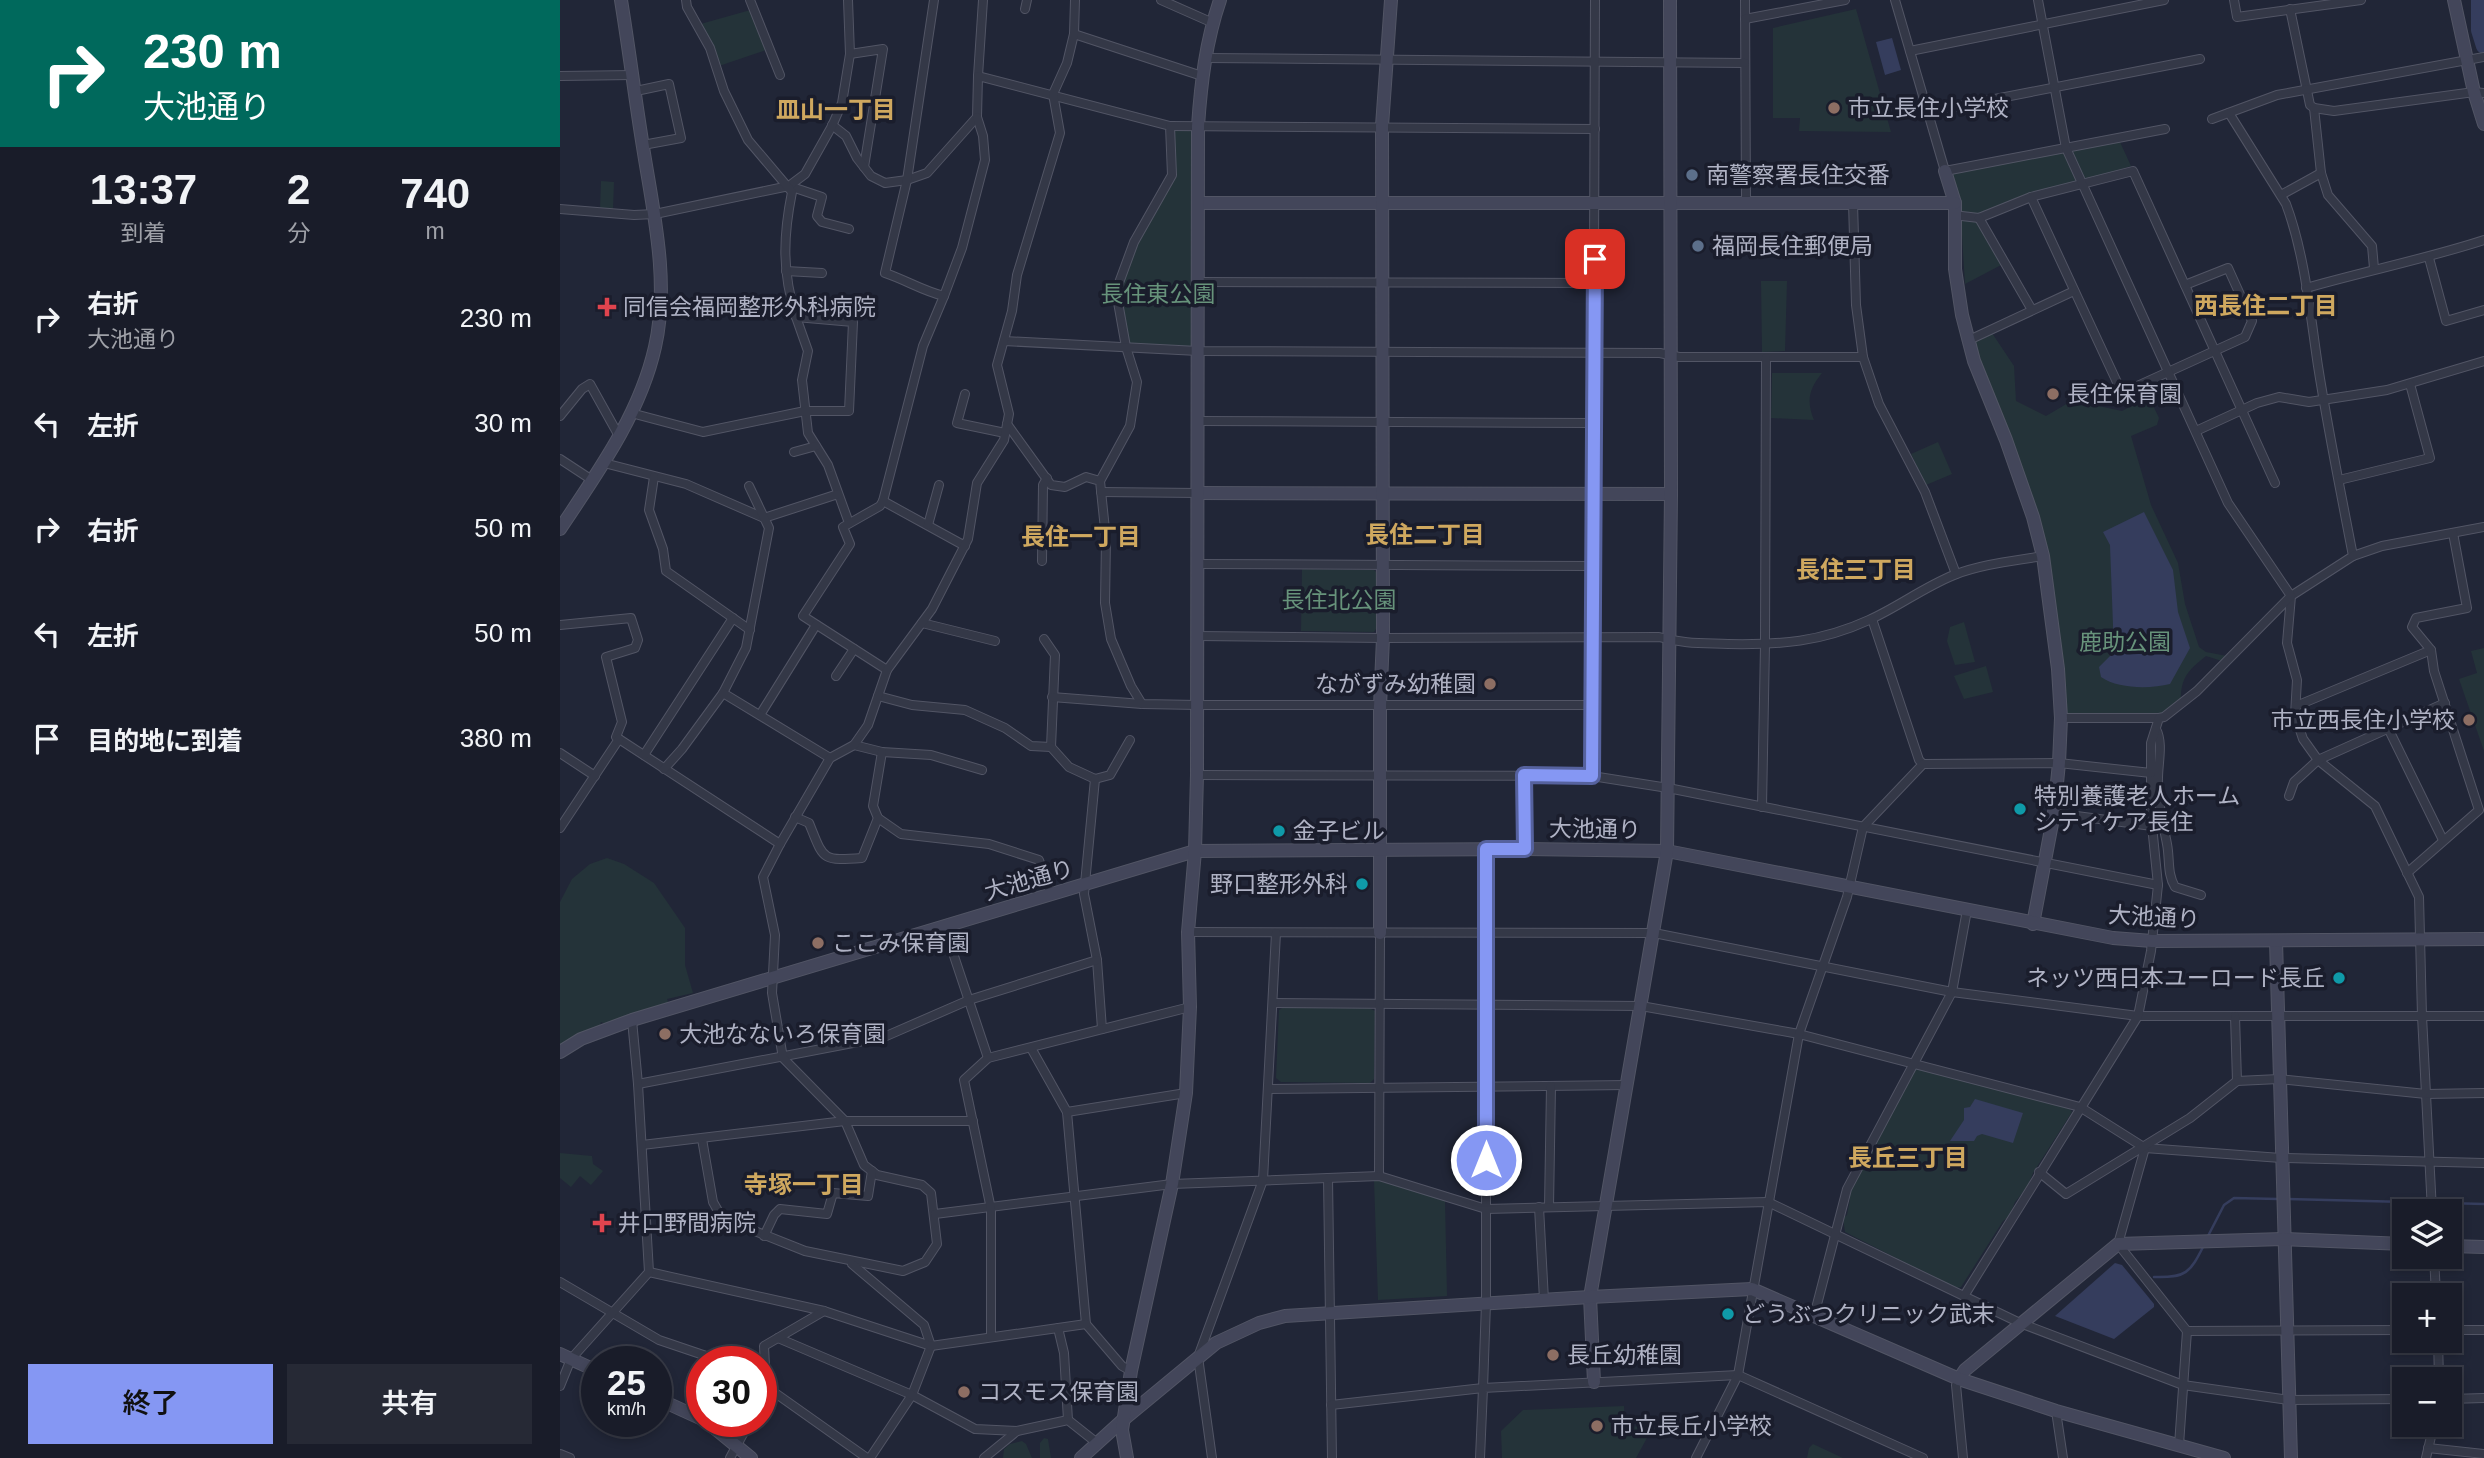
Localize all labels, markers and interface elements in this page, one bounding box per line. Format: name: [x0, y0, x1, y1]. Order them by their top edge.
text: 230 m: [143, 24, 282, 78]
icon: right: [28, 28, 119, 119]
text: 大池通り: [143, 89, 271, 125]
place label: 市立長住小学校: [1848, 95, 2009, 121]
district label: 皿山一丁目: [776, 96, 896, 123]
marker: 市立長住小学校: [1826, 100, 1842, 116]
place label: 南警察署長住交番: [1706, 162, 1890, 188]
text: 13:37: [90, 166, 197, 213]
text: 2: [287, 166, 310, 213]
marker: 南警察署長住交番: [1684, 167, 1700, 183]
text: 740: [400, 170, 470, 217]
text: m: [426, 218, 445, 244]
text: 到着: [120, 220, 166, 246]
text: 分: [287, 220, 310, 246]
pin: [1565, 229, 1625, 289]
place label: 福岡長住郵便局: [1712, 233, 1873, 259]
marker: 福岡長住郵便局: [1690, 238, 1706, 254]
icon: arrive: [1576, 240, 1614, 278]
park label: 長住東公園: [1101, 281, 1216, 307]
text: 右折: [87, 289, 139, 319]
district label: 西長住二丁目: [2194, 292, 2338, 319]
place label: 同信会福岡整形外科病院: [623, 294, 876, 320]
marker: 同信会福岡整形外科病院: [597, 297, 617, 317]
icon: right: [28, 300, 66, 338]
text: 230 m: [460, 303, 532, 333]
text: 大池通り: [87, 326, 179, 352]
place label: 長住保育園: [2067, 381, 2182, 407]
marker: 長住保育園: [2045, 386, 2061, 402]
icon: left: [28, 405, 66, 443]
text: 30 m: [474, 408, 532, 438]
text: 左折: [87, 411, 139, 441]
icon: right: [28, 510, 66, 548]
text: 50 m: [474, 513, 532, 543]
text: 右折: [87, 516, 139, 546]
district label: 長住二丁目: [1365, 521, 1485, 548]
district label: 長住一丁目: [1021, 523, 1141, 550]
district label: 長住三丁目: [1796, 556, 1916, 583]
park label: 長住北公園: [1282, 587, 1397, 613]
icon: left: [28, 615, 66, 653]
text: 50 m: [474, 618, 532, 648]
text: 左折: [87, 621, 139, 651]
park label: 鹿助公園: [2079, 629, 2171, 655]
place label: ながずみ幼稚園: [1315, 671, 1476, 697]
marker: ながずみ幼稚園: [1482, 676, 1498, 692]
place label: 市立西長住小学校: [2271, 707, 2455, 733]
marker: 市立西長住小学校: [2461, 712, 2477, 728]
icon: arrive: [28, 720, 66, 758]
text: 380 m: [460, 723, 532, 753]
text: 目的地に到着: [87, 726, 243, 756]
place label: 特別養護老人ホーム シティケア長住: [2034, 783, 2240, 835]
marker: 特別養護老人ホーム シティケア長住: [2012, 801, 2028, 817]
street label: 大池通り: [1549, 815, 1641, 843]
place label: 金子ビル: [1293, 818, 1385, 844]
marker: 金子ビル: [1271, 823, 1287, 839]
street label: 大池通り: [981, 855, 1077, 905]
place label: 野口整形外科: [1210, 871, 1348, 897]
marker: 野口整形外科: [1354, 876, 1370, 892]
street label: 大池通り: [2107, 902, 2201, 932]
place label: ここみ保育園: [832, 930, 970, 956]
marker: ここみ保育園: [810, 935, 826, 951]
place label: ネッツ西日本ユーロード長丘: [2026, 965, 2325, 991]
marker: ネッツ西日本ユーロード長丘: [2331, 970, 2347, 986]
place label: 大池なないろ保育園: [679, 1021, 886, 1047]
marker: 大池なないろ保育園: [657, 1026, 673, 1042]
position arrow: [1449, 1123, 1523, 1197]
district label: 長丘三丁目: [1848, 1144, 1968, 1171]
district label: 寺塚一丁目: [744, 1171, 864, 1198]
map controls: [2392, 1199, 2462, 1437]
button: layers: [2392, 1199, 2462, 1269]
place label: 井口野間病院: [618, 1210, 756, 1236]
marker: 井口野間病院: [592, 1213, 612, 1233]
button: +: [2392, 1283, 2462, 1353]
place label: どうぶつクリニック武末: [1742, 1301, 1995, 1327]
marker: どうぶつクリニック武末: [1720, 1306, 1736, 1322]
place label: 長丘幼稚園: [1567, 1342, 1682, 1368]
speed limit sign: 30: [686, 1346, 777, 1437]
marker: 長丘幼稚園: [1545, 1347, 1561, 1363]
text: 25: [607, 1363, 646, 1402]
button: 終了: [28, 1364, 273, 1444]
button: 共有: [287, 1364, 532, 1444]
button: −: [2392, 1367, 2462, 1437]
place label: コスモス保育園: [978, 1379, 1139, 1405]
marker: コスモス保育園: [956, 1384, 972, 1400]
text: km/h: [607, 1399, 646, 1419]
place label: 市立長丘小学校: [1611, 1413, 1772, 1439]
marker: 市立長丘小学校: [1589, 1418, 1605, 1434]

